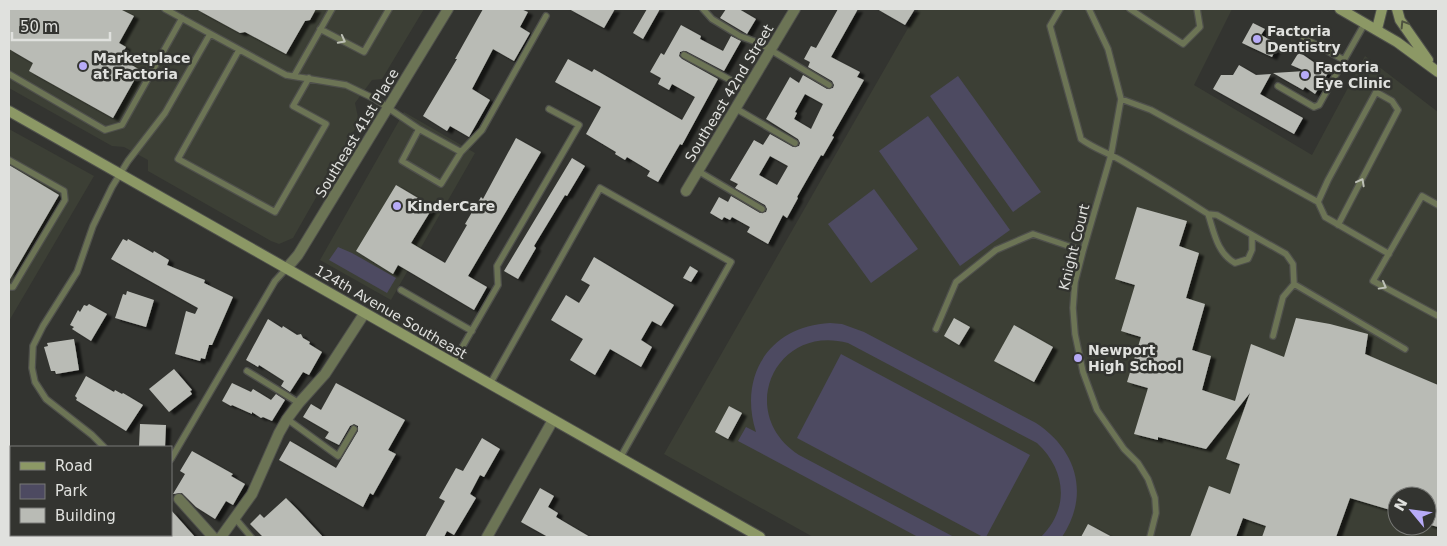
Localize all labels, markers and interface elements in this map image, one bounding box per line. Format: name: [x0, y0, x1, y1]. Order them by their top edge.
scale bar: [12, 10, 110, 42]
text: 50 m: [20, 18, 58, 36]
street label: Southeast 42nd Street: [682, 21, 777, 165]
one-way arrow: [1400, 21, 1410, 30]
place label: Factoria Dentistry: [1267, 23, 1341, 55]
marker: Factoria Dentistry: [1251, 33, 1263, 45]
one-way arrow: [337, 34, 346, 44]
place label: Marketplace at Factoria: [93, 50, 190, 82]
place label: Factoria Eye Clinic: [1315, 59, 1391, 91]
marker: Marketplace at Factoria: [77, 60, 89, 72]
street label: Southeast 41st Place: [312, 66, 402, 200]
marker: Factoria Eye Clinic: [1299, 69, 1311, 81]
one-way arrow: [1354, 178, 1364, 187]
place label: KinderCare: [407, 198, 495, 214]
marker: KinderCare: [391, 200, 403, 212]
street label: Knight Court: [1056, 202, 1093, 292]
street label: 124th Avenue Southeast: [312, 262, 470, 362]
one-way arrow: [1378, 280, 1387, 290]
place label: Newport High School: [1088, 342, 1182, 374]
marker: Newport High School: [1072, 352, 1084, 364]
legend: [10, 446, 172, 536]
text: Road: [55, 457, 93, 475]
text: Park: [55, 482, 88, 500]
north arrow: [1387, 486, 1437, 536]
text: N: [1391, 496, 1410, 514]
text: Building: [55, 507, 116, 525]

